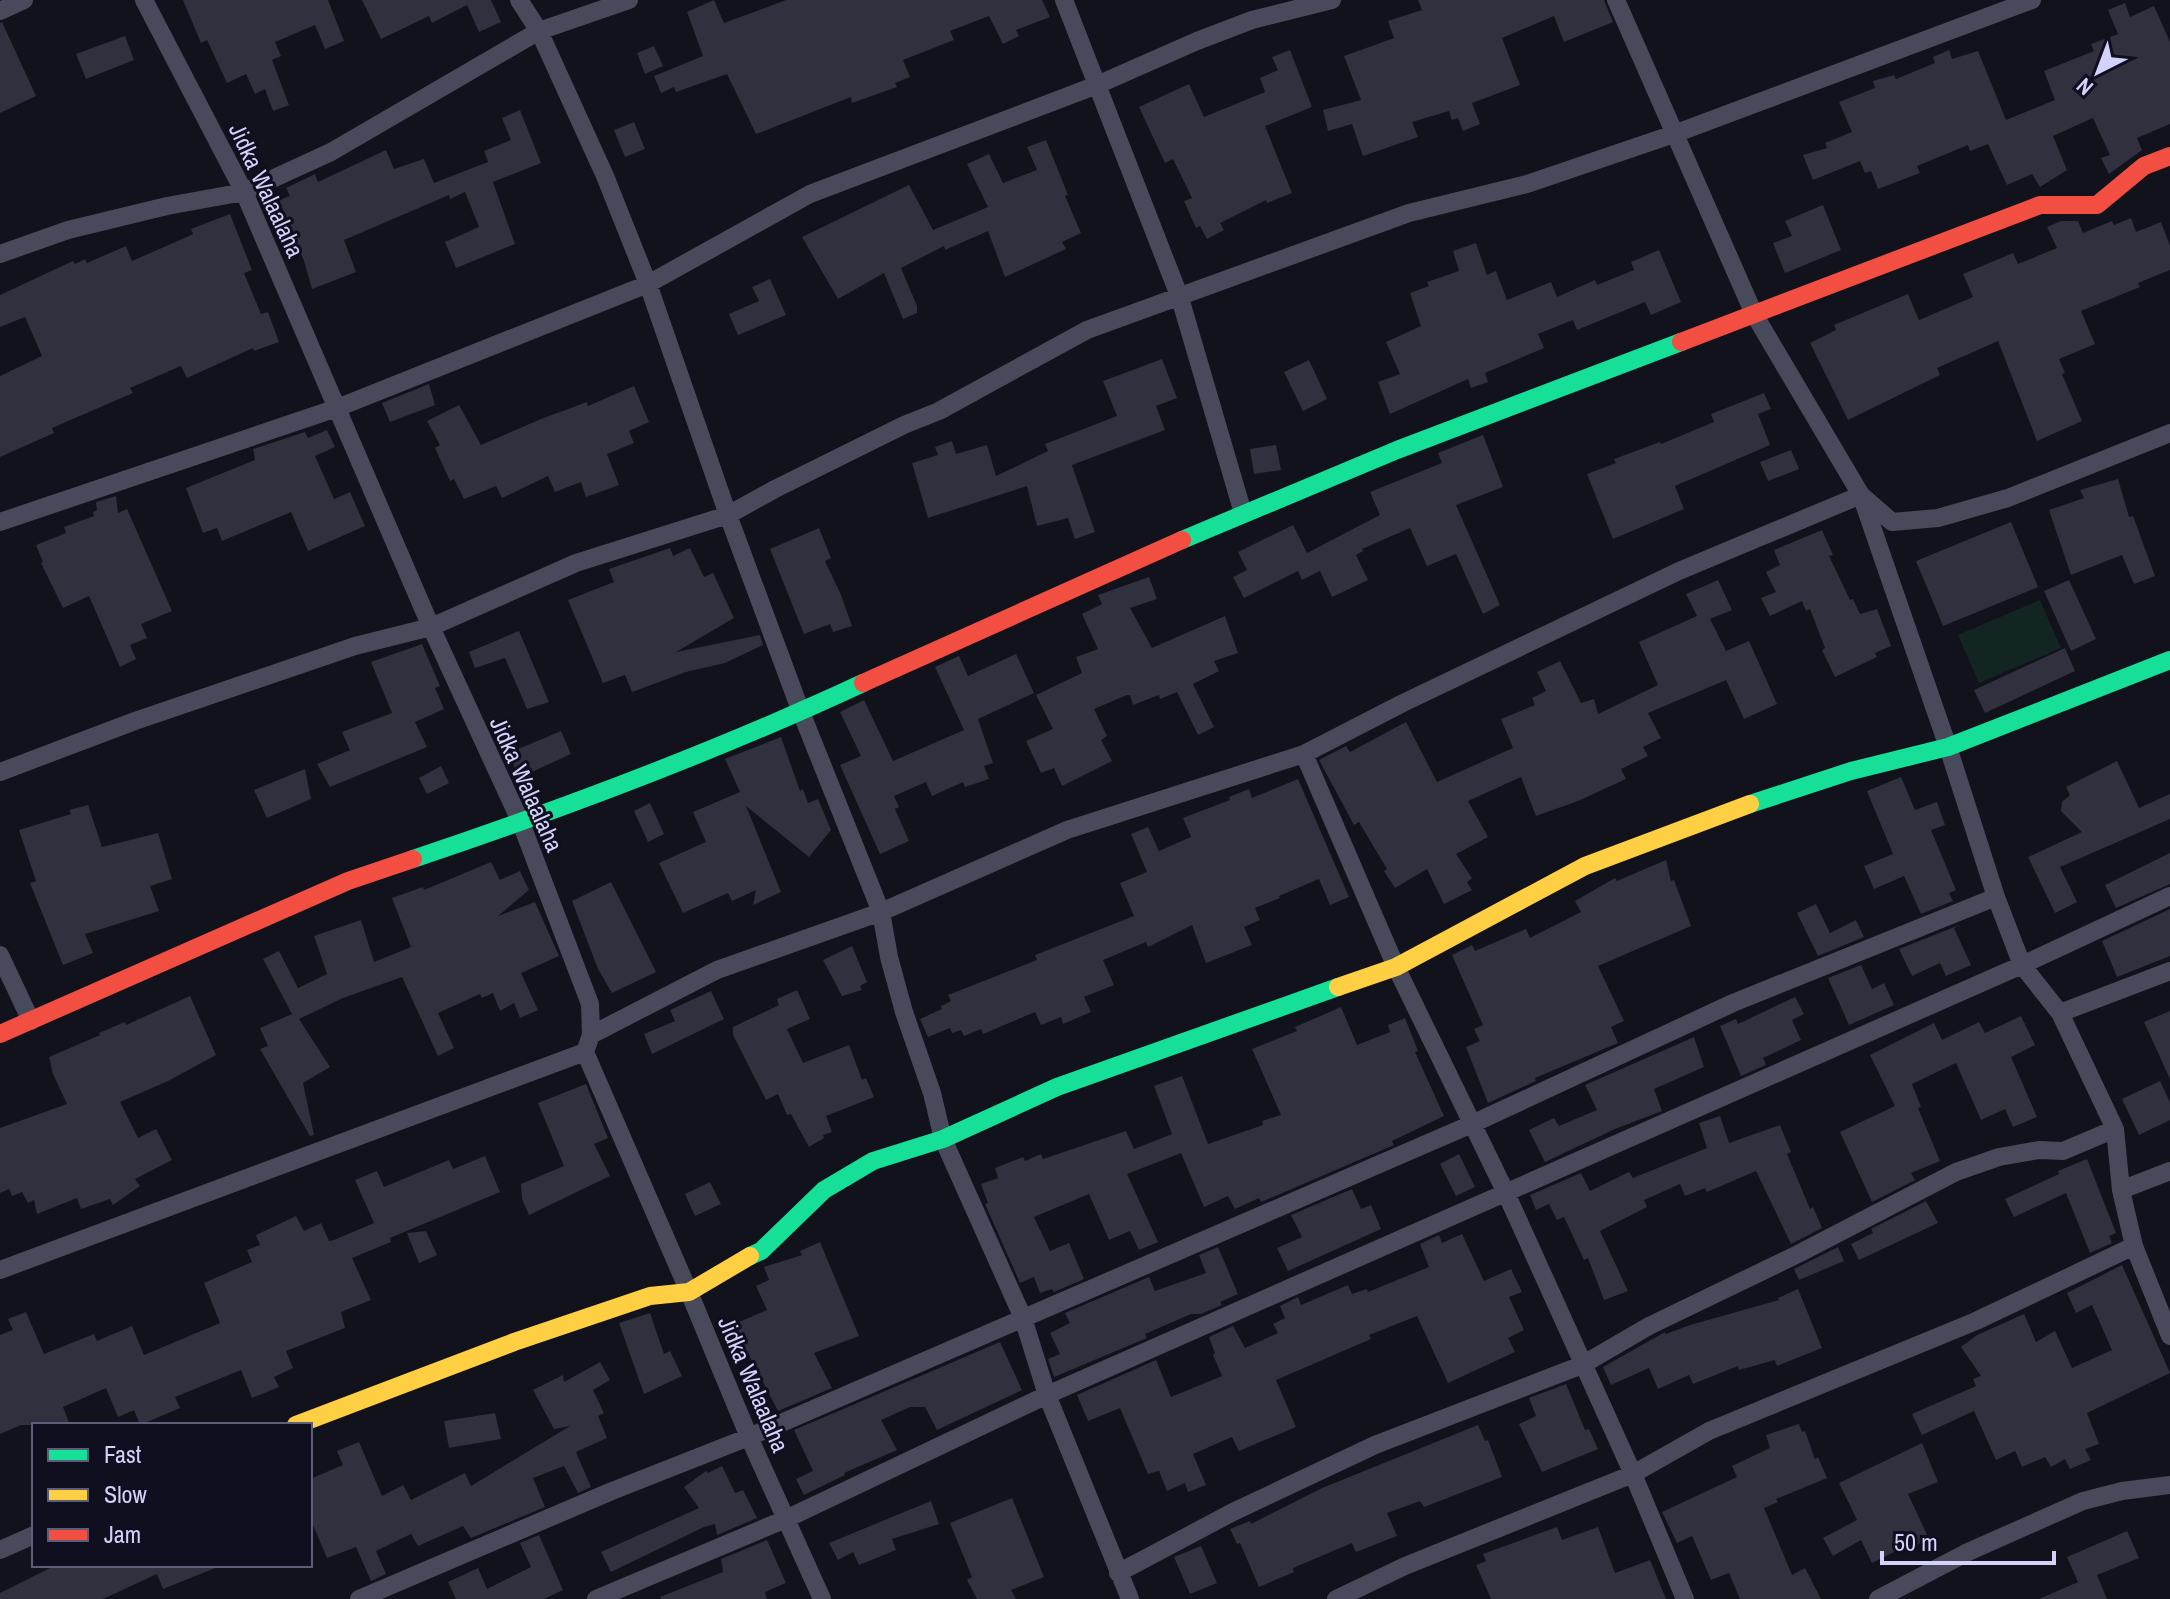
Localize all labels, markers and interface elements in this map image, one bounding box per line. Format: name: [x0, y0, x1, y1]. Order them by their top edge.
north arrow: [2058, 32, 2138, 112]
text: N: [2070, 71, 2099, 102]
street label: Jidka Walaalaha: [222, 118, 312, 262]
street label: Jidka Walaalaha: [483, 711, 571, 857]
street label: Jidka Walaalaha: [711, 1311, 797, 1457]
legend: [32, 1423, 312, 1567]
text: Fast: [104, 1438, 142, 1470]
text: Slow: [104, 1478, 147, 1510]
scale bar: [1882, 1515, 2054, 1565]
text: Jam: [104, 1518, 141, 1550]
text: 50 m: [1894, 1526, 1938, 1558]

